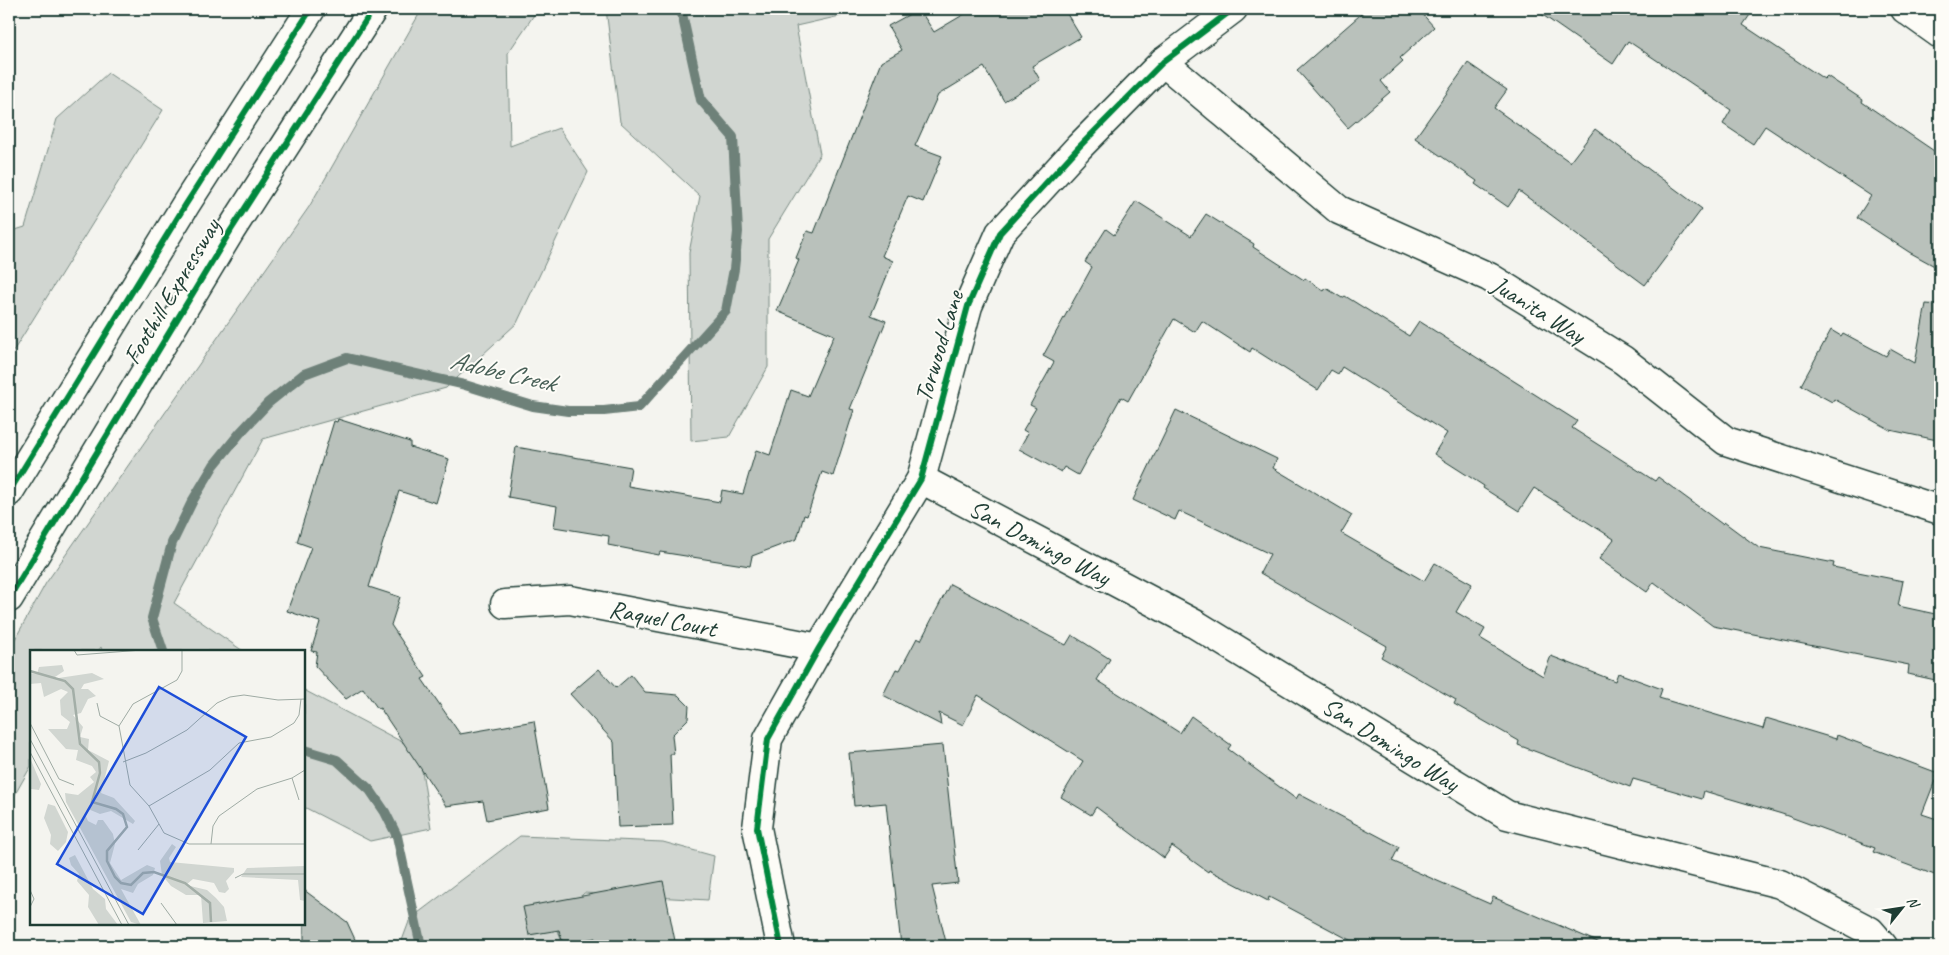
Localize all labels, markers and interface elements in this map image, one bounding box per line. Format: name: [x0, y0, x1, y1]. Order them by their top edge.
street label: Foothill Expressway: [116, 212, 229, 370]
street label: Juanita Way: [1485, 268, 1593, 352]
street label: Torwood Lane: [907, 285, 972, 406]
water label: Adobe Creek: [447, 343, 563, 401]
street label: San Domingo Way: [964, 492, 1117, 594]
street label: Raquel Court: [607, 593, 722, 646]
inset map: [30, 650, 305, 925]
street label: San Domingo Way: [1316, 690, 1466, 800]
north arrow: [1876, 882, 1926, 932]
text: N: [1903, 894, 1924, 912]

